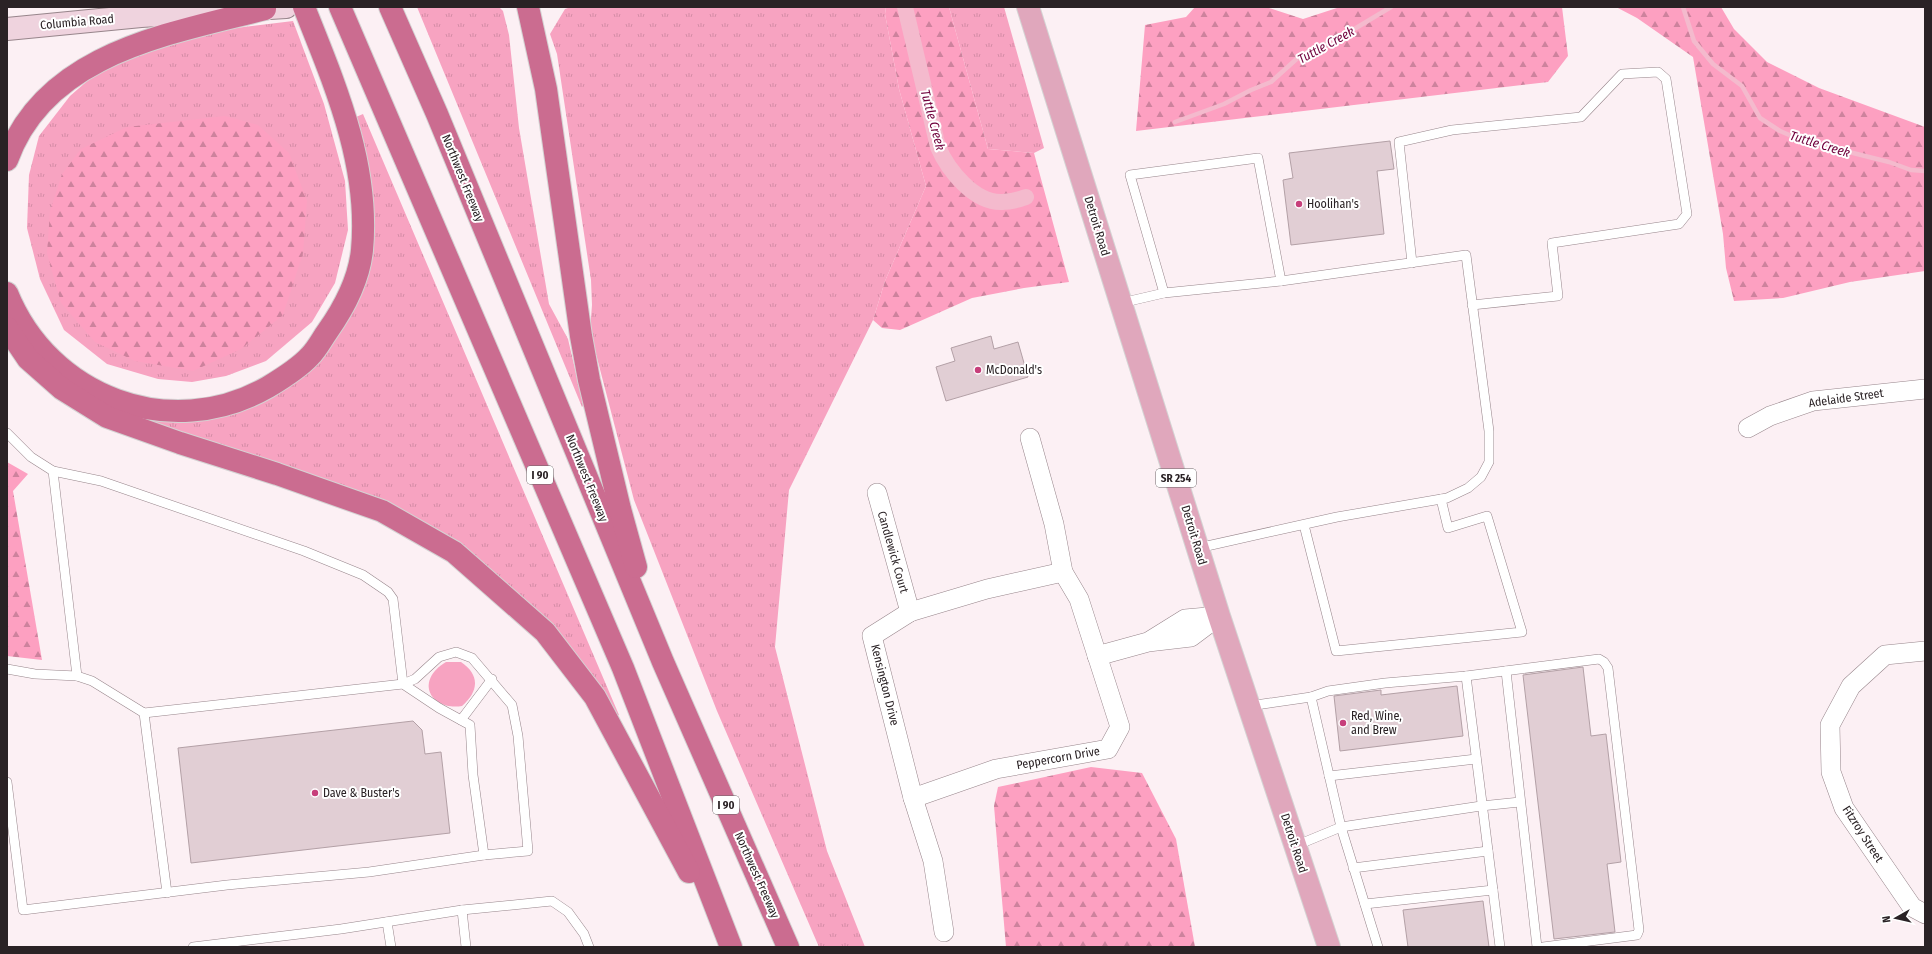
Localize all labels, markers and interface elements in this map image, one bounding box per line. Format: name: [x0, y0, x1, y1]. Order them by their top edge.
street label: Columbia Road: [40, 12, 114, 32]
water label: Tuttle Creek: [1295, 23, 1357, 67]
water label: Tuttle Creek: [918, 88, 948, 153]
water label: Tuttle Creek: [1788, 128, 1853, 160]
street label: Northwest Freeway: [439, 132, 487, 224]
street label: Detroit Road: [1081, 194, 1113, 258]
place label: Hoolihan's: [1307, 197, 1359, 211]
marker: Hoolihan's: [1294, 199, 1304, 209]
place label: McDonald's: [986, 363, 1042, 377]
marker: McDonald's: [973, 365, 983, 375]
street label: Adelaide Street: [1808, 386, 1884, 410]
street label: Northwest Freeway: [563, 432, 611, 524]
road number: I 90: [527, 466, 553, 484]
road number: SR 254: [1156, 469, 1196, 487]
street label: Detroit Road: [1178, 503, 1210, 567]
street label: Candlewick Court: [875, 509, 911, 595]
street label: Kensington Drive: [868, 643, 902, 727]
place label: Red, Wine, and Brew: [1351, 709, 1402, 737]
marker: Red, Wine, and Brew: [1338, 718, 1348, 728]
street label: Peppercorn Drive: [1015, 744, 1101, 772]
place label: Dave & Buster's: [323, 786, 400, 800]
marker: Dave & Buster's: [310, 788, 320, 798]
road number: I 90: [713, 796, 739, 814]
street label: Fitzroy Street: [1840, 803, 1886, 865]
street label: Detroit Road: [1278, 812, 1310, 874]
street label: Northwest Freeway: [732, 830, 783, 921]
north arrow: [1876, 898, 1916, 938]
text: N: [1880, 915, 1893, 923]

